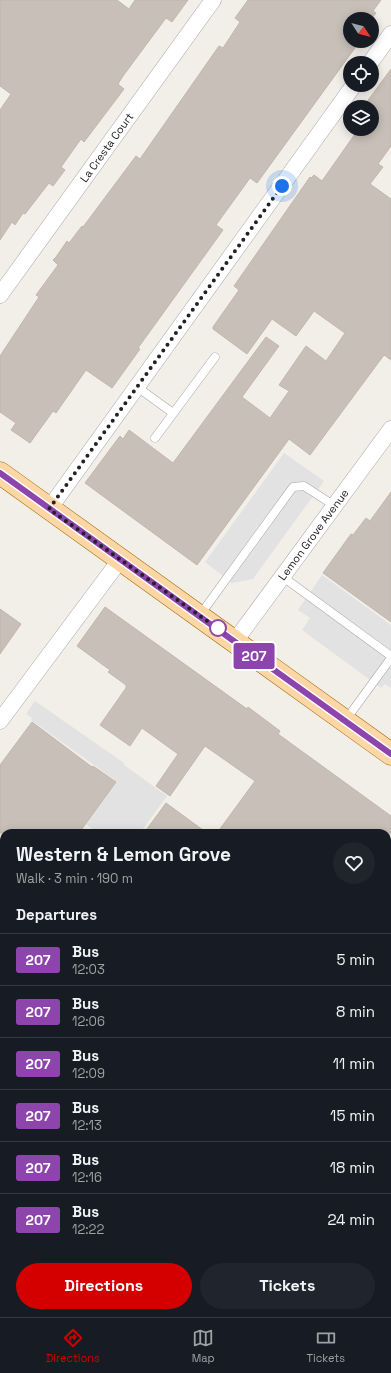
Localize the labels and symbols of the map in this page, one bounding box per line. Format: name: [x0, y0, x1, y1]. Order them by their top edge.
north arrow: [343, 12, 379, 48]
street label: La Cresta Court: [77, 110, 136, 185]
your location: [272, 176, 292, 196]
street label: Lemon Grove Avenue: [275, 486, 351, 583]
unlabelled marker: [209, 619, 227, 637]
line badge: 207: [231, 643, 277, 669]

